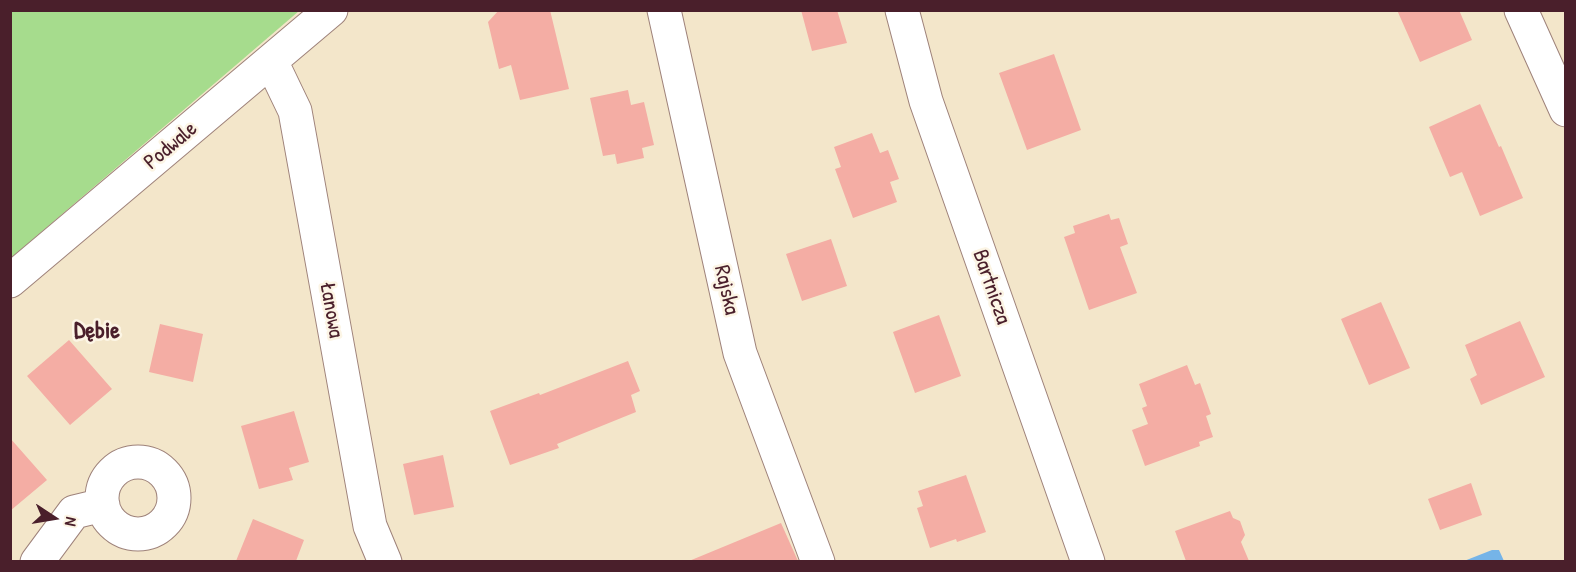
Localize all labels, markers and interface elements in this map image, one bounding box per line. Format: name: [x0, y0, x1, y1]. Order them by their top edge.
street label: Podwale: [139, 116, 203, 176]
street label: Bartnicza: [966, 246, 1016, 328]
street label: Rajska: [708, 263, 744, 317]
street label: Łanowa: [313, 280, 349, 340]
district label: Dębie: [74, 318, 120, 346]
north arrow: [24, 488, 84, 548]
text: N: [60, 515, 83, 528]

